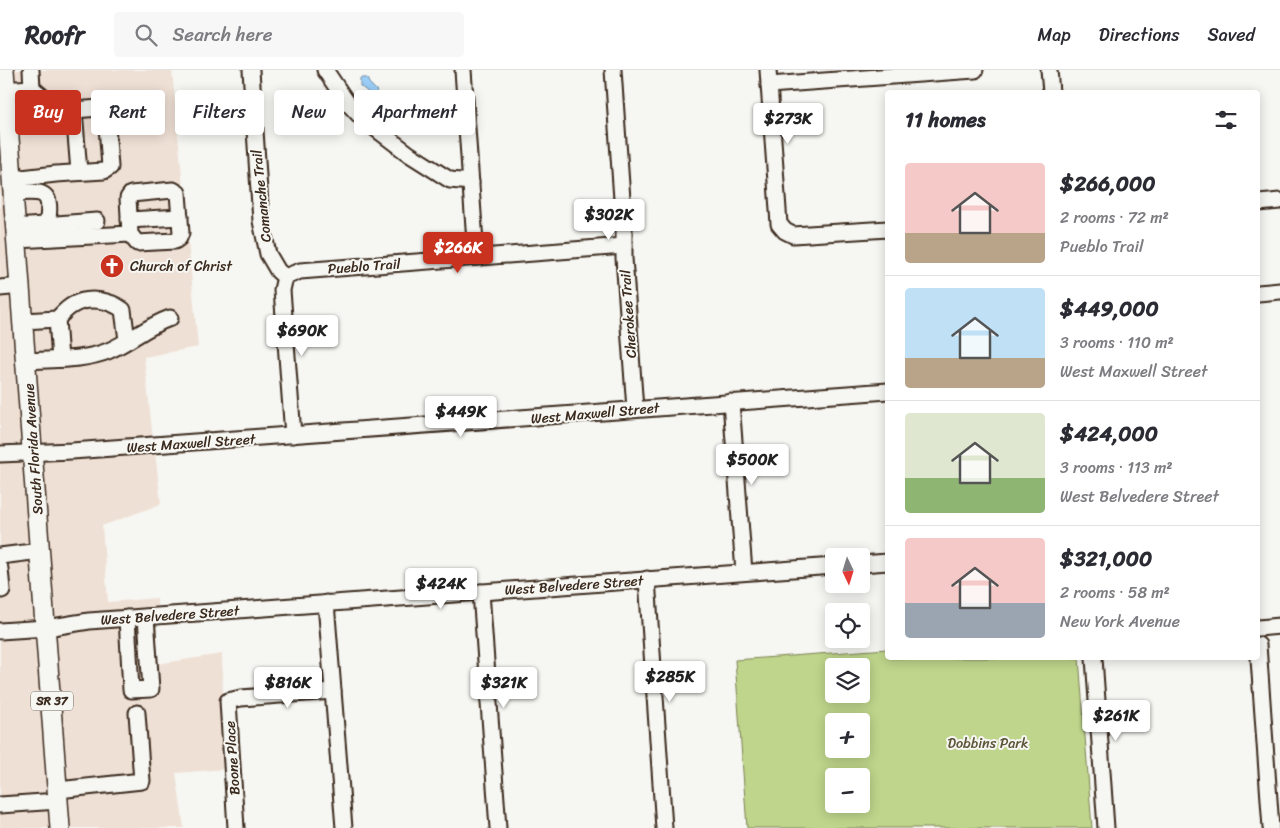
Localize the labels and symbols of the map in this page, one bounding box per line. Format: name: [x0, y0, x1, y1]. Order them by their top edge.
pin: $273K: [753, 102, 823, 145]
street label: Comanche Trail: [244, 147, 279, 244]
pin: $302K: [574, 198, 644, 241]
pin: $266K: [423, 232, 493, 274]
street label: Pueblo Trail: [327, 251, 402, 282]
church icon: Church of Christ: [99, 253, 125, 279]
place label: Church of Christ: [130, 254, 233, 279]
street label: Cherokee Trail: [613, 268, 644, 359]
pin: $690K: [267, 314, 337, 357]
street label: South Florida Avenue: [16, 383, 51, 515]
street label: West Maxwell Street: [530, 395, 662, 432]
pin: $449K: [426, 396, 496, 438]
street label: West Maxwell Street: [126, 426, 258, 460]
pin: $500K: [717, 444, 787, 486]
north arrow: [825, 548, 870, 592]
pin: $424K: [406, 568, 476, 610]
street label: West Belvedere Street: [504, 568, 646, 603]
street label: West Belvedere Street: [100, 598, 242, 633]
pin: $285K: [635, 660, 705, 703]
pin: $816K: [253, 666, 323, 709]
pin: $321K: [469, 666, 539, 709]
road number: SR 37: [31, 692, 73, 710]
pin: $261K: [1081, 700, 1151, 742]
street label: Boone Place: [217, 720, 248, 796]
park label: Dobbins Park: [948, 731, 1028, 756]

